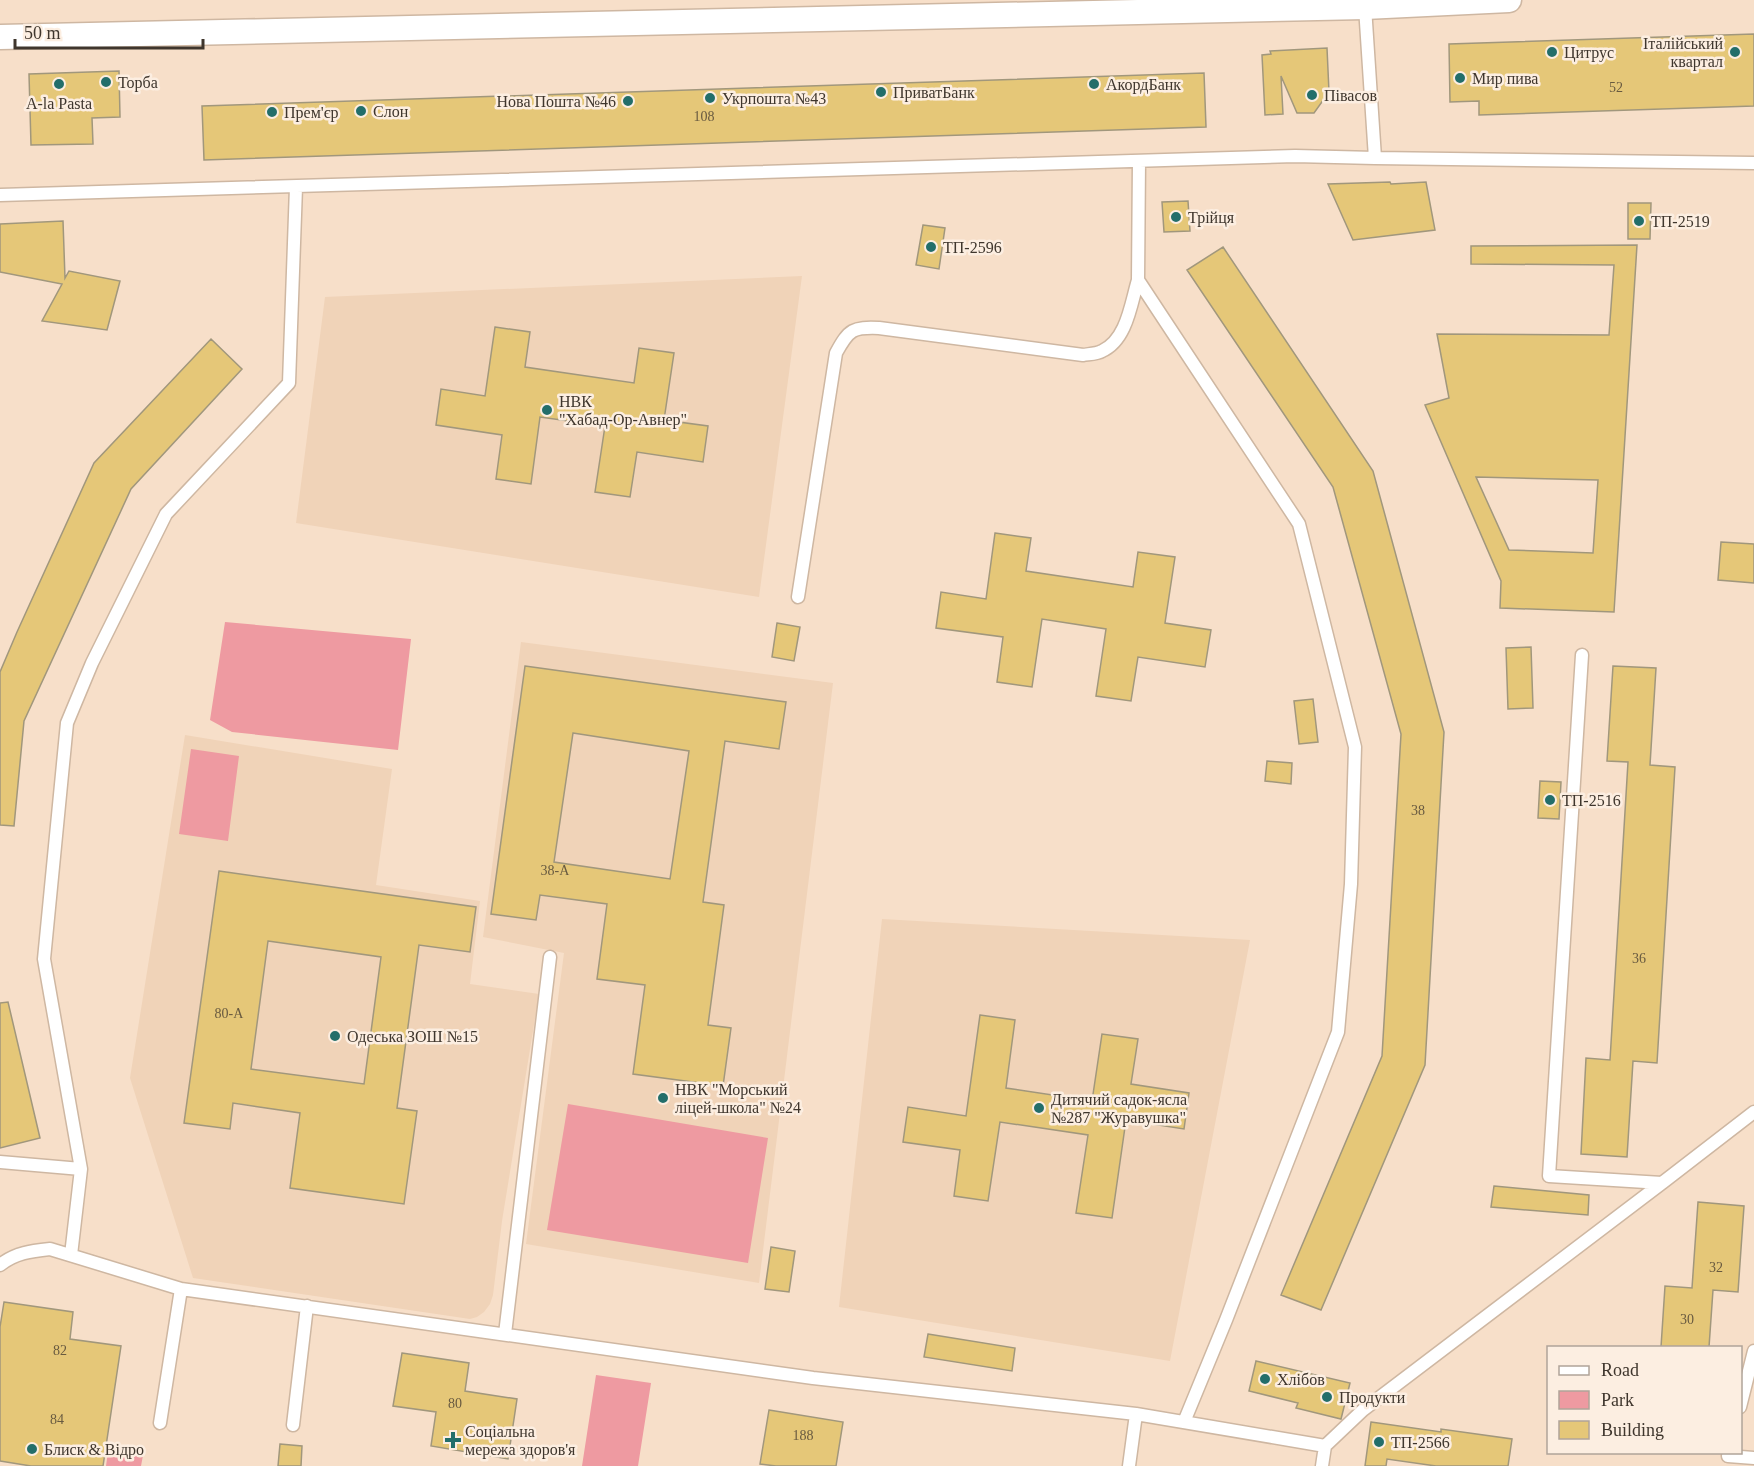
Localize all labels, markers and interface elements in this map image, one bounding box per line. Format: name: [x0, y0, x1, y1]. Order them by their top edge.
scale bar: [15, 12, 202, 50]
text: 50 m: [24, 23, 61, 43]
place label: Італійський квартал: [1643, 35, 1723, 71]
place label: Цитрус: [1564, 44, 1614, 62]
marker: Цитрус: [1545, 45, 1559, 59]
marker: Італійський квартал: [1728, 45, 1742, 59]
place label: Мир пива: [1472, 70, 1538, 88]
marker: Мир пива: [1453, 71, 1467, 85]
place label: Торба: [118, 74, 158, 92]
marker: Торба: [99, 75, 113, 89]
place label: АкордБанк: [1106, 76, 1181, 94]
marker: A-la Pasta: [52, 77, 66, 91]
marker: АкордБанк: [1087, 77, 1101, 91]
house number: 52: [1609, 80, 1623, 95]
place label: ПриватБанк: [893, 84, 975, 102]
marker: ПриватБанк: [874, 85, 888, 99]
place label: Півасов: [1324, 87, 1378, 104]
marker: Півасов: [1305, 88, 1319, 102]
place label: Укрпошта №43: [722, 90, 826, 108]
marker: Укрпошта №43: [703, 91, 717, 105]
place label: Нова Пошта №46: [497, 93, 616, 110]
marker: Нова Пошта №46: [621, 94, 635, 108]
place label: A-la Pasta: [26, 95, 92, 112]
place label: Слон: [373, 103, 409, 120]
place label: Прем'єр: [284, 104, 339, 122]
marker: Слон: [354, 104, 368, 118]
marker: Прем'єр: [265, 105, 279, 119]
house number: 108: [694, 109, 715, 124]
place label: Трійця: [1188, 209, 1235, 227]
marker: Трійця: [1169, 210, 1183, 224]
place label: ТП-2519: [1651, 213, 1710, 230]
marker: ТП-2519: [1632, 214, 1646, 228]
place label: ТП-2596: [943, 239, 1002, 256]
marker: ТП-2596: [924, 240, 938, 254]
place label: НВК "Хабад-Ор-Авнер": [559, 393, 687, 429]
marker: НВК "Хабад-Ор-Авнер": [540, 403, 554, 417]
place label: ТП-2516: [1562, 792, 1621, 809]
marker: ТП-2516: [1543, 793, 1557, 807]
house number: 38: [1411, 803, 1425, 818]
house number: 38-А: [541, 863, 570, 878]
house number: 36: [1632, 951, 1646, 966]
house number: 80-А: [215, 1006, 244, 1021]
place label: Одеська ЗОШ №15: [347, 1028, 478, 1046]
marker: Одеська ЗОШ №15: [328, 1029, 342, 1043]
place label: НВК "Морський ліцей-школа" №24: [675, 1081, 801, 1117]
marker: НВК "Морський ліцей-школа" №24: [656, 1091, 670, 1105]
place label: Дитячий садок-ясла №287 "Журавушка": [1051, 1091, 1187, 1127]
marker: Дитячий садок-ясла №287 "Журавушка": [1032, 1101, 1046, 1115]
house number: 32: [1709, 1260, 1723, 1275]
house number: 30: [1680, 1312, 1694, 1327]
house number: 82: [53, 1343, 67, 1358]
legend: [1547, 1346, 1742, 1454]
text: Road: [1601, 1360, 1639, 1380]
place label: Хлібов: [1277, 1371, 1325, 1388]
marker: Хлібов: [1258, 1372, 1272, 1386]
place label: Продукти: [1339, 1389, 1406, 1407]
marker: Продукти: [1320, 1390, 1334, 1404]
text: Park: [1601, 1390, 1634, 1410]
house number: 80: [448, 1396, 462, 1411]
house number: 84: [50, 1412, 64, 1427]
text: Building: [1601, 1420, 1664, 1440]
place label: Соціальна мережа здоров'я: [465, 1423, 576, 1459]
house number: 188: [793, 1428, 814, 1443]
marker: Соціальна мережа здоров'я: [446, 1433, 460, 1447]
place label: ТП-2566: [1391, 1434, 1450, 1451]
marker: ТП-2566: [1372, 1435, 1386, 1449]
place label: Блиск & Відро: [44, 1441, 144, 1459]
marker: Блиск & Відро: [25, 1442, 39, 1456]

